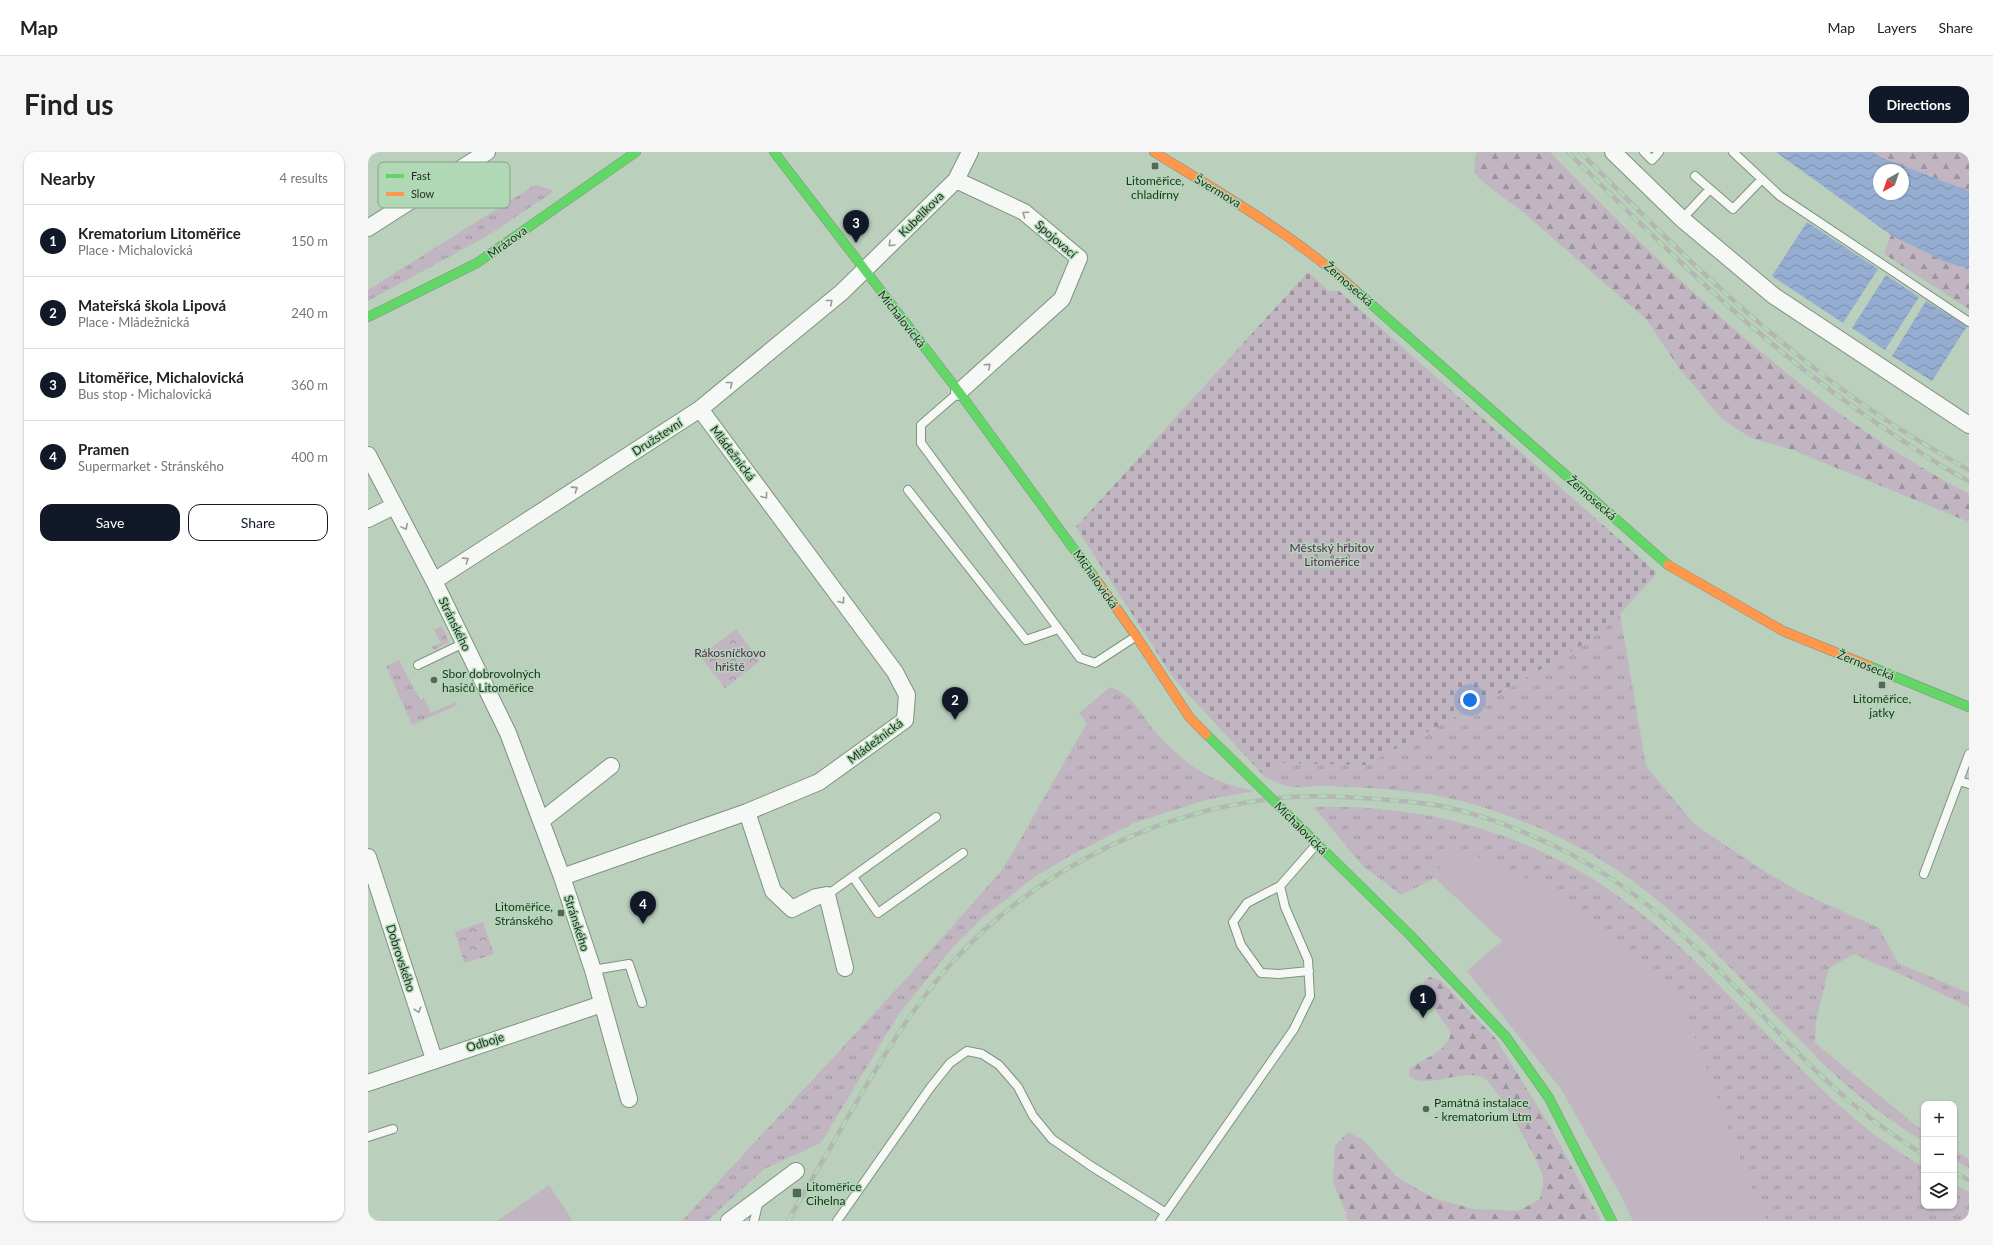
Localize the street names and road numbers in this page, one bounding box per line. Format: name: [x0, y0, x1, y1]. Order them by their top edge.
street label: Švermova: [1192, 171, 1244, 211]
street label: Kubelíkova: [895, 188, 947, 240]
street label: Spojovací: [1032, 217, 1081, 262]
street label: Mrázova: [484, 223, 530, 261]
street label: Žernosecká: [1321, 259, 1377, 310]
street label: Michalovická: [875, 287, 929, 351]
street label: Družstevní: [629, 415, 686, 459]
street label: Mládežnická: [707, 422, 759, 484]
street label: Žernosecká: [1564, 473, 1620, 524]
street label: Michalovická: [1070, 547, 1122, 611]
street label: Stránského: [435, 595, 475, 654]
street label: Žernosecká: [1835, 647, 1897, 683]
street label: Mládežnická: [844, 715, 906, 767]
street label: Michalovická: [1271, 798, 1331, 858]
street label: Stránského: [561, 893, 593, 953]
street label: Dobrovského: [383, 922, 419, 994]
street label: Odboje: [464, 1029, 506, 1055]

